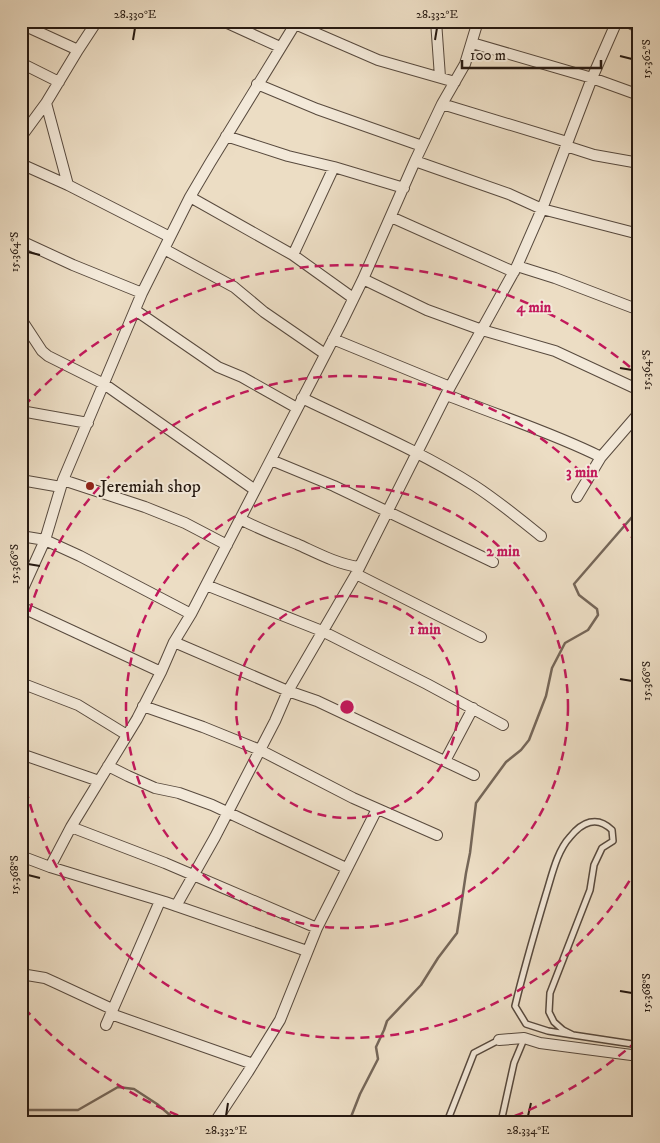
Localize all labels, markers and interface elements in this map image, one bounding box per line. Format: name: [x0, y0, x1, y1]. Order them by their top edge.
text: 28.330°E: [114, 7, 157, 22]
text: 28.332°E: [416, 7, 458, 22]
scale bar: [462, 38, 601, 70]
text: 15.362°S: [639, 39, 654, 79]
text: 100 m: [470, 46, 506, 65]
text: 15.364°S: [7, 232, 22, 272]
text: 4 min: [516, 298, 552, 317]
text: 15.364°S: [639, 350, 654, 390]
text: 3 min: [566, 463, 598, 482]
place label: Jeremiah shop: [98, 476, 201, 498]
marker: Jeremiah shop: [84, 480, 96, 492]
text: 2 min: [486, 542, 520, 561]
text: 15.366°S: [7, 544, 22, 584]
text: 1 min: [409, 620, 441, 639]
text: 15.366°S: [639, 661, 654, 701]
centre of rings: [338, 698, 356, 716]
text: 15.368°S: [7, 855, 22, 895]
text: 15.368°S: [639, 973, 654, 1013]
text: 28.332°E: [205, 1123, 247, 1138]
text: 28.334°E: [507, 1123, 550, 1138]

